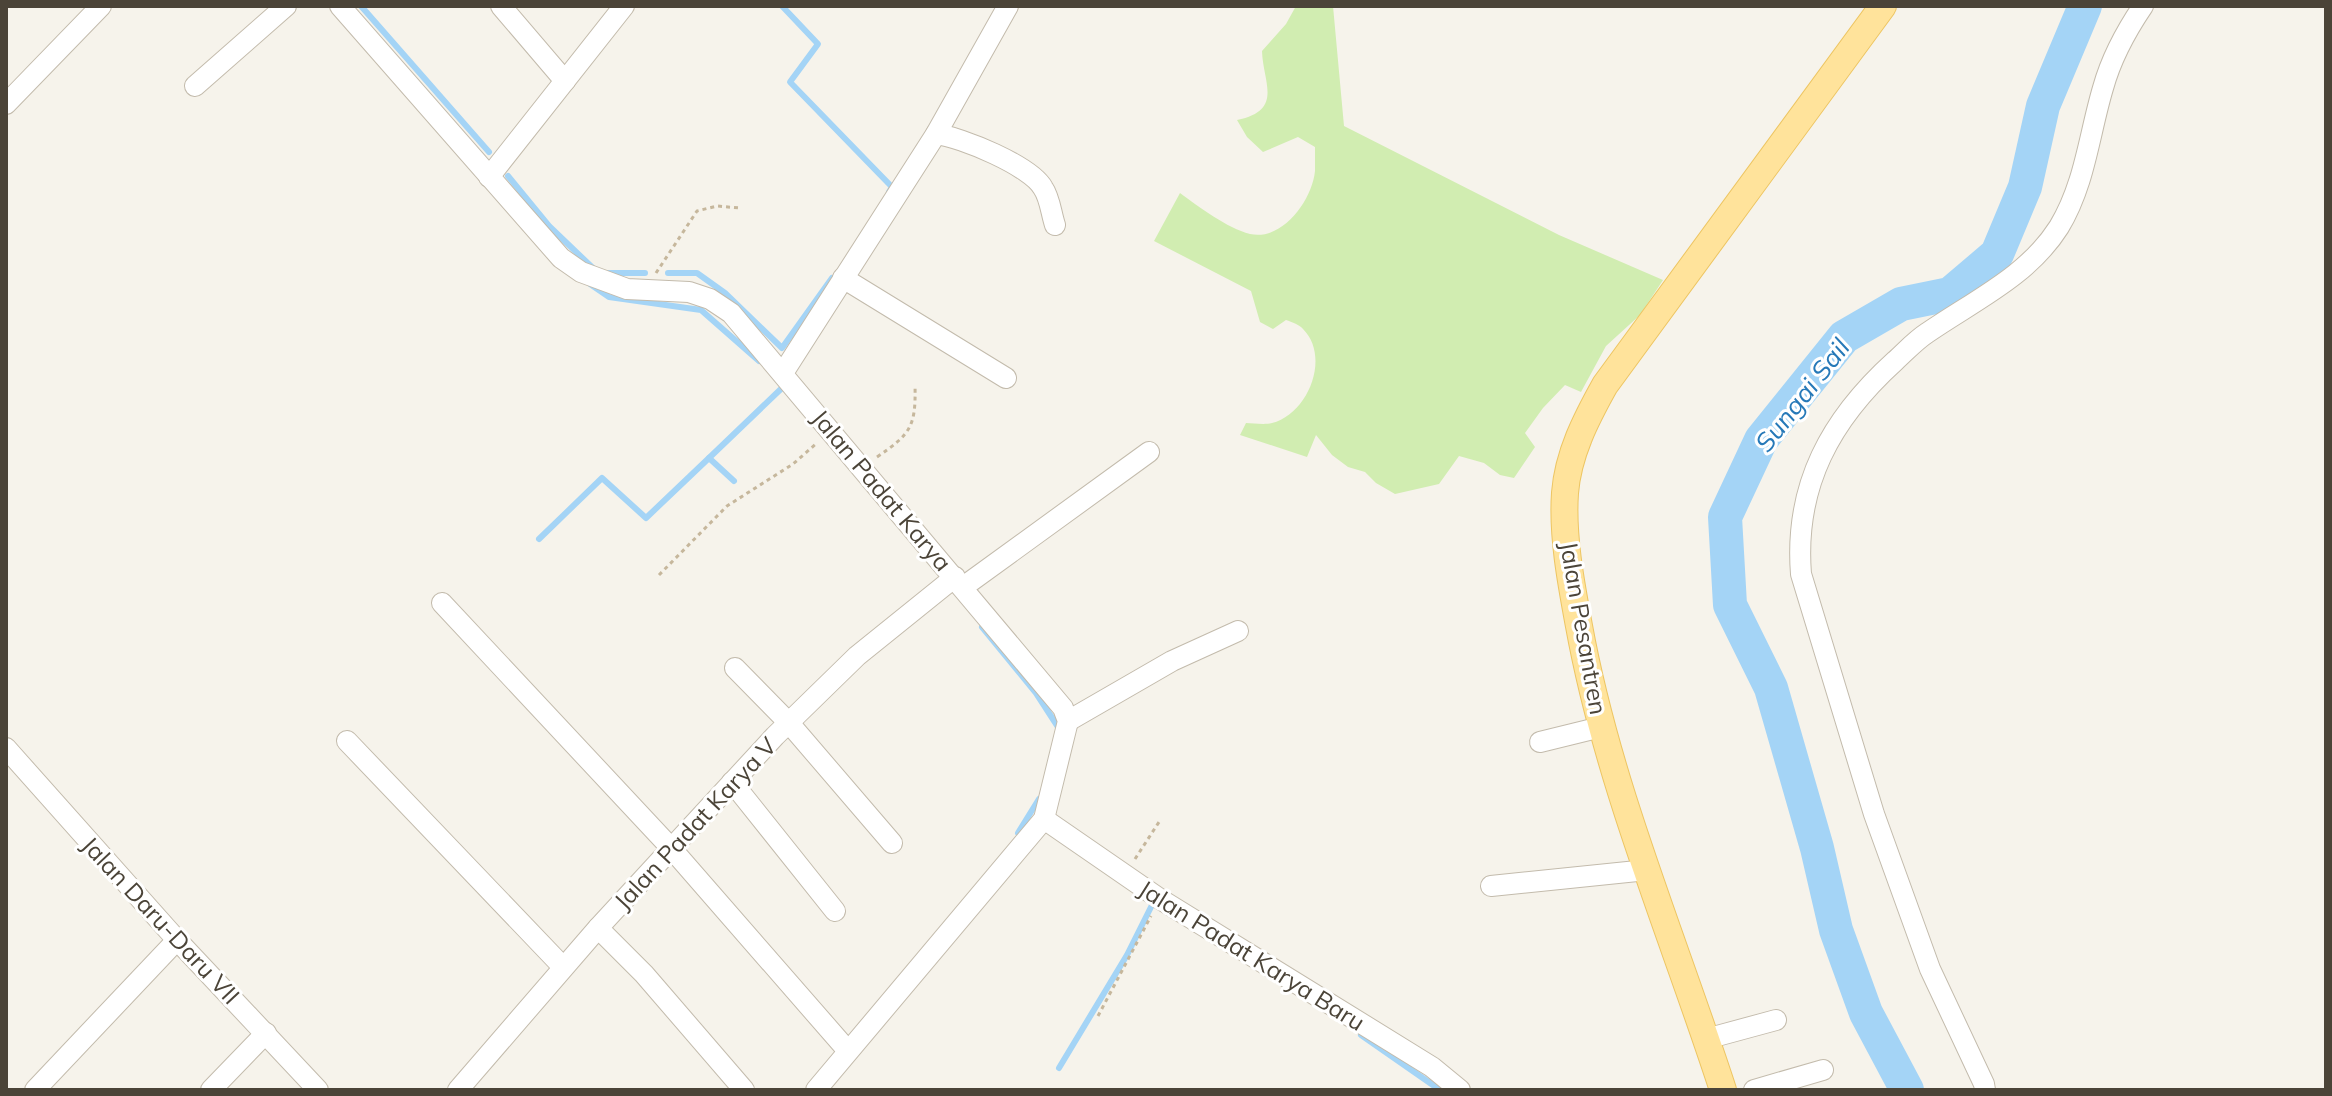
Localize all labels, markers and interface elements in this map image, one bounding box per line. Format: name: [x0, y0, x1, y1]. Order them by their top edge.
water label: Sungai Sail: [1747, 331, 1857, 458]
street label: Jalan Padat Karya: [806, 403, 958, 577]
street label: Jalan Pesantren: [1554, 539, 1614, 717]
street label: Jalan Padat Karya V: [607, 730, 783, 915]
street label: Jalan Daru-Daru VII: [76, 830, 246, 1010]
street label: Jalan Padat Karya Baru: [1133, 873, 1371, 1037]

